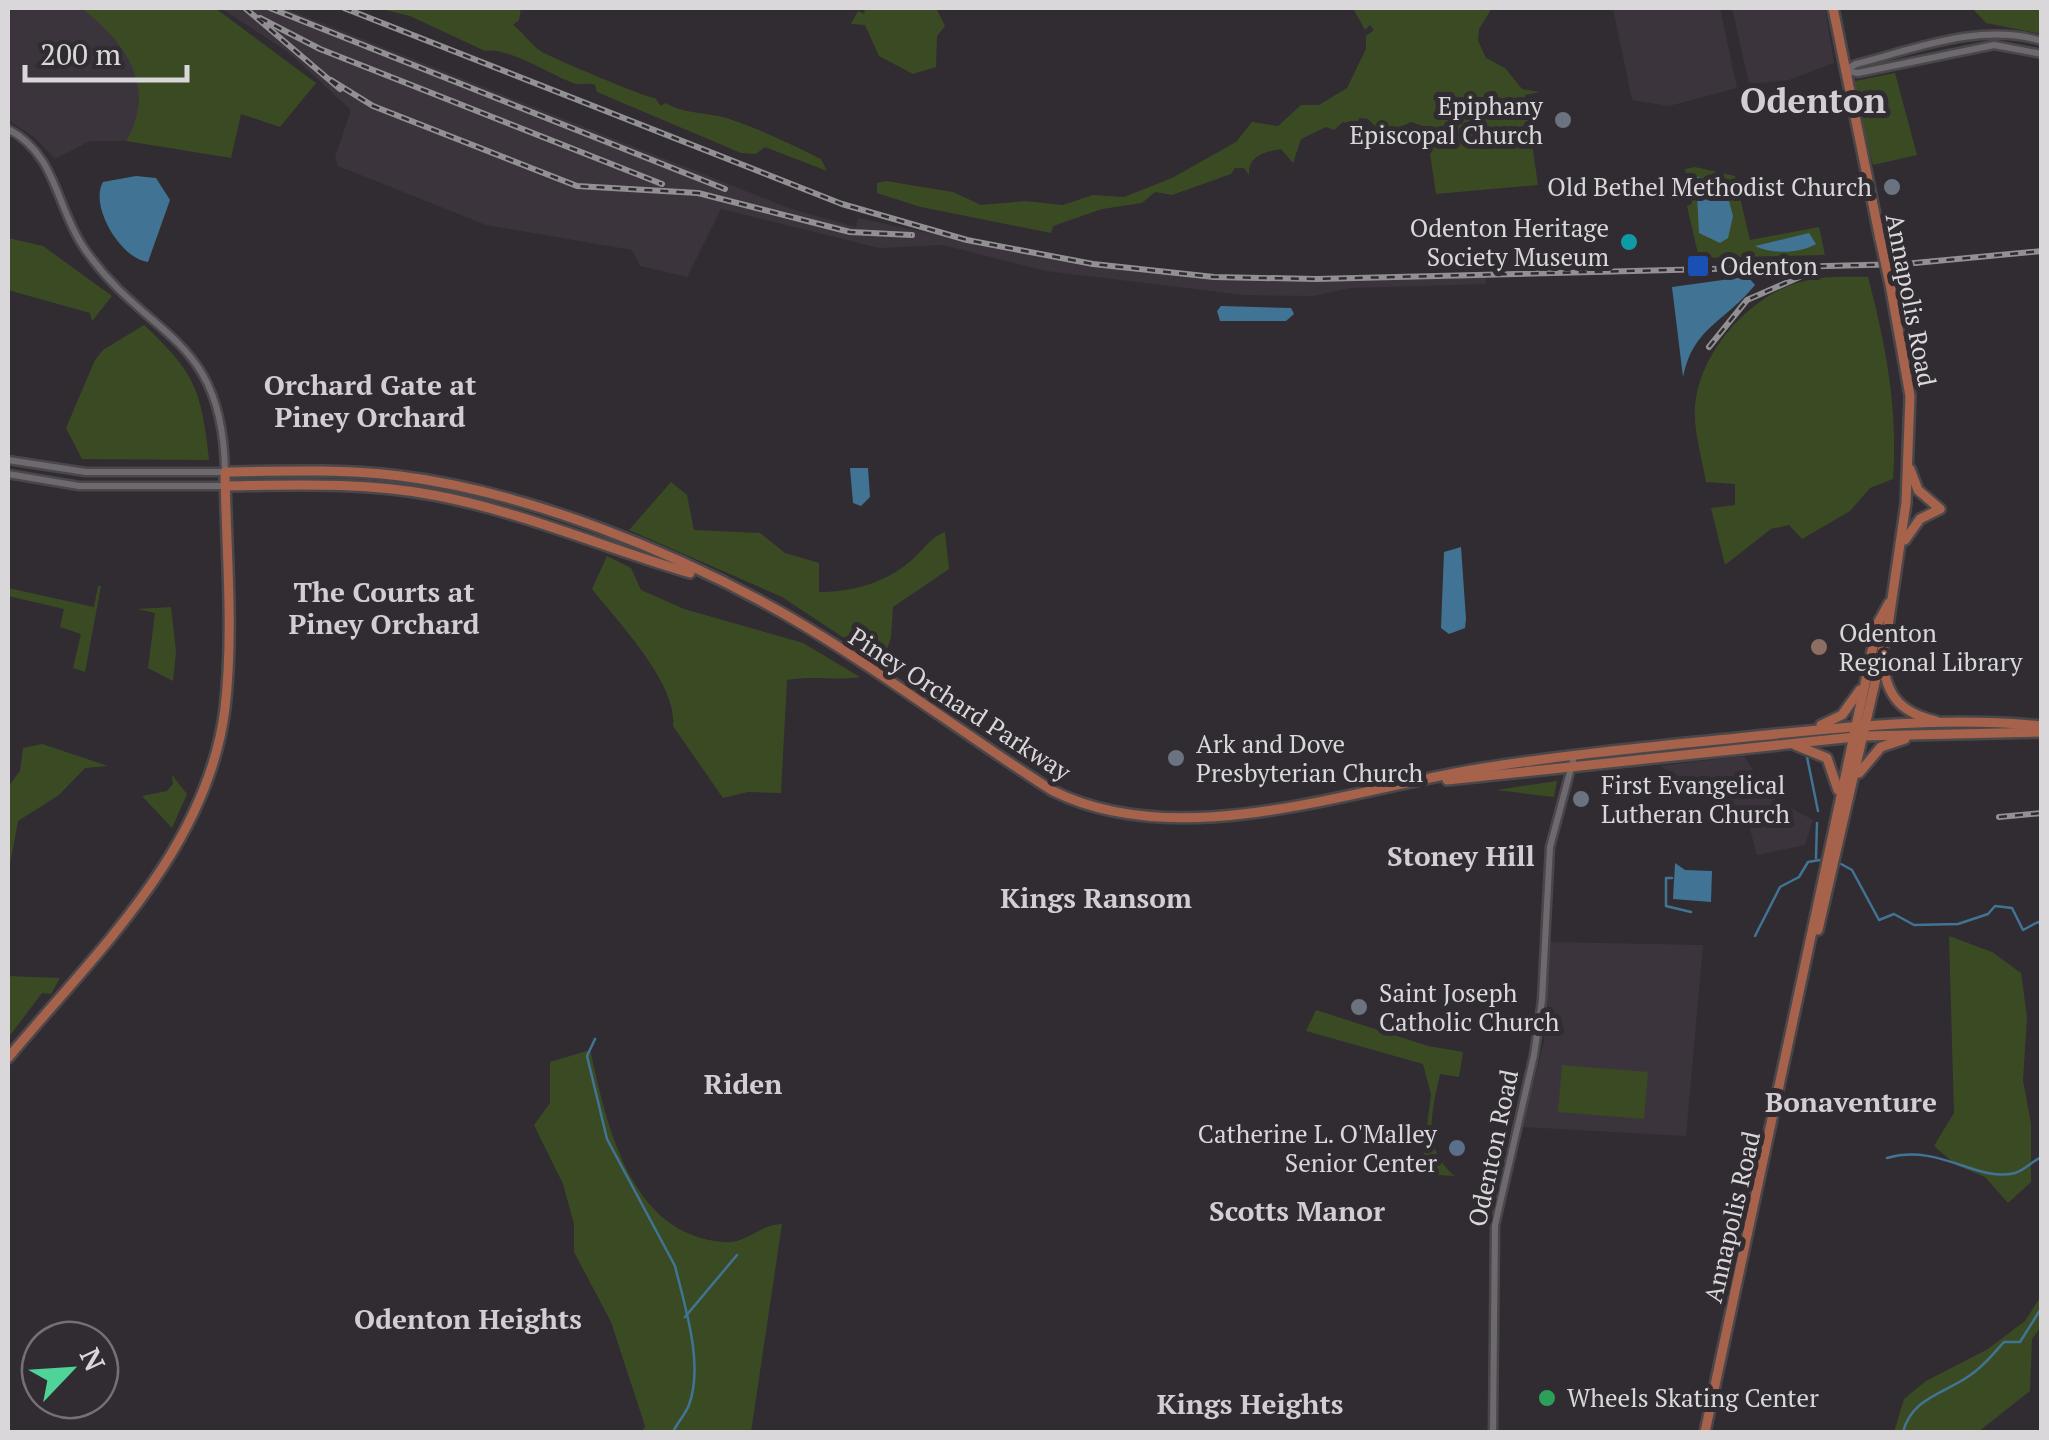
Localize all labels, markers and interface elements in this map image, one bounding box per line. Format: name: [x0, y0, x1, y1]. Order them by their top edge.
scale bar: [25, 20, 188, 82]
text: 200 m: [40, 34, 121, 74]
district label: Odenton: [1740, 77, 1886, 123]
place label: Epiphany Episcopal Church: [1349, 89, 1543, 151]
marker: Epiphany Episcopal Church: [1552, 109, 1574, 131]
place label: Old Bethel Methodist Church: [1547, 170, 1872, 203]
marker: Old Bethel Methodist Church: [1881, 176, 1903, 198]
place label: Odenton Heritage Society Museum: [1410, 211, 1609, 273]
street label: Annapolis Road: [1879, 211, 1944, 389]
marker: Odenton Heritage Society Museum: [1618, 231, 1640, 253]
place label: Odenton: [1720, 249, 1818, 282]
marker: Odenton: [1685, 253, 1711, 279]
district label: Orchard Gate at Piney Orchard: [264, 366, 476, 435]
district label: The Courts at Piney Orchard: [288, 573, 480, 642]
place label: Odenton Regional Library: [1839, 616, 2023, 678]
street label: Piney Orchard Parkway: [843, 619, 1078, 788]
marker: Odenton Regional Library: [1808, 636, 1830, 658]
place label: Ark and Dove Presbyterian Church: [1196, 727, 1424, 789]
marker: Ark and Dove Presbyterian Church: [1165, 747, 1187, 769]
place label: First Evangelical Lutheran Church: [1601, 768, 1790, 830]
marker: First Evangelical Lutheran Church: [1570, 788, 1592, 810]
district label: Stoney Hill: [1387, 837, 1535, 874]
district label: Kings Ransom: [1000, 879, 1192, 916]
place label: Saint Joseph Catholic Church: [1379, 976, 1560, 1038]
marker: Saint Joseph Catholic Church: [1348, 996, 1370, 1018]
district label: Riden: [704, 1065, 782, 1102]
street label: Odenton Road: [1460, 1066, 1525, 1229]
district label: Bonaventure: [1765, 1083, 1937, 1120]
place label: Catherine L. O'Malley Senior Center: [1198, 1117, 1437, 1179]
street label: Annapolis Road: [1696, 1128, 1767, 1306]
marker: Catherine L. O'Malley Senior Center: [1446, 1137, 1468, 1159]
district label: Scotts Manor: [1209, 1192, 1385, 1229]
district label: Odenton Heights: [354, 1300, 582, 1337]
north arrow: [20, 1320, 120, 1420]
text: N: [72, 1342, 114, 1377]
place label: Wheels Skating Center: [1567, 1381, 1819, 1414]
district label: Kings Heights: [1157, 1385, 1343, 1422]
marker: Wheels Skating Center: [1536, 1387, 1558, 1409]

